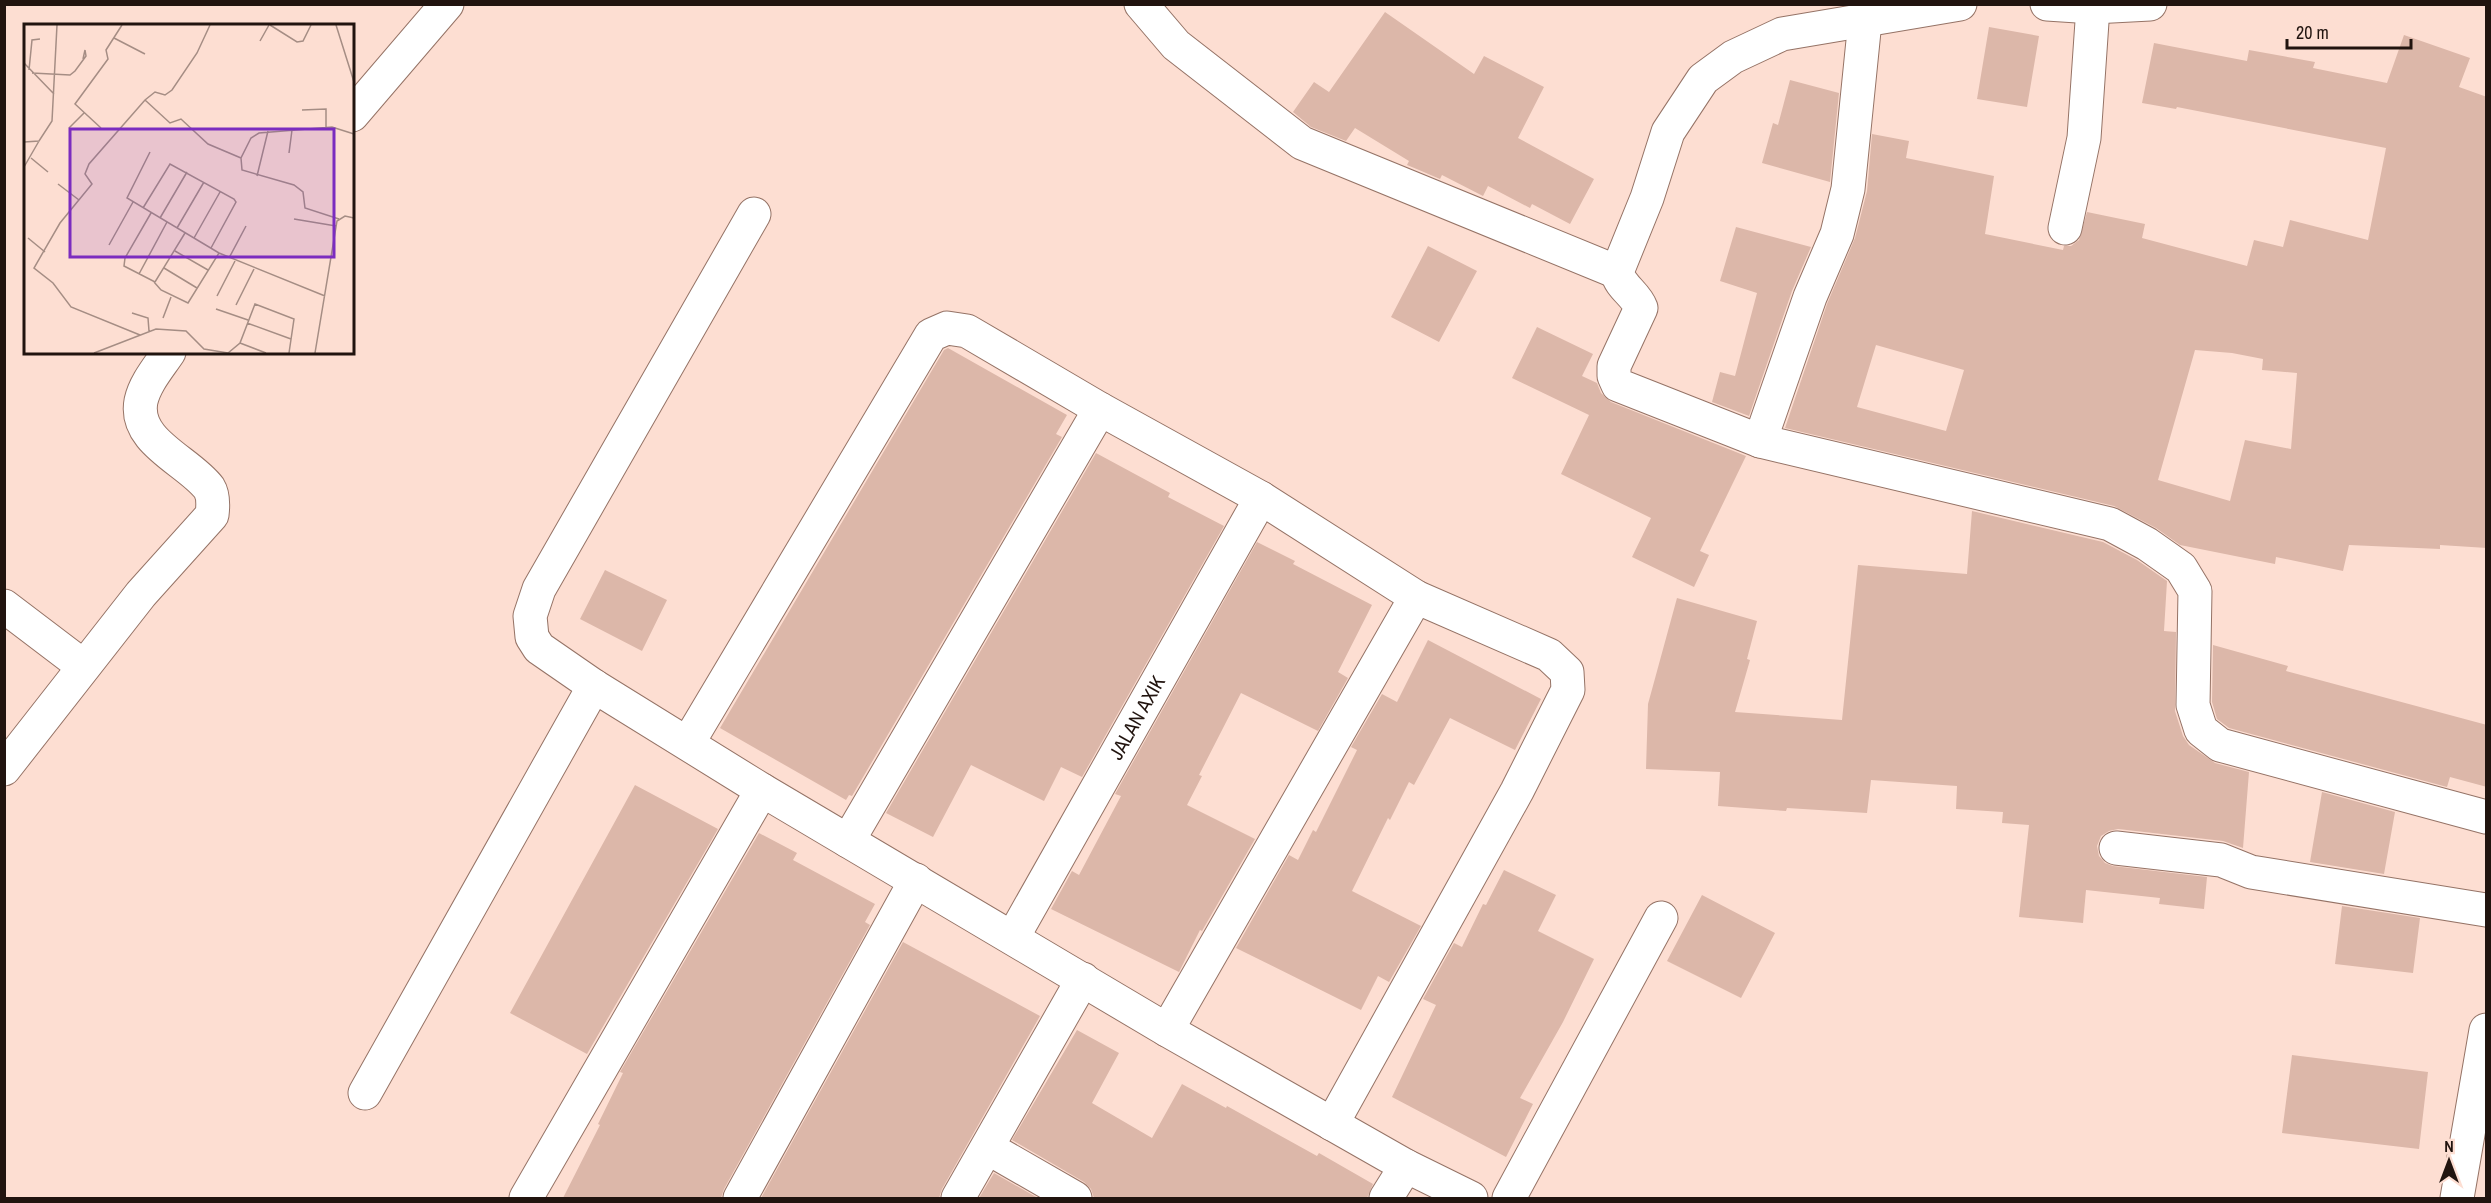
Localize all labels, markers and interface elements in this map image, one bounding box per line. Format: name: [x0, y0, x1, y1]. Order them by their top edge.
scale bar: [2287, 12, 2412, 50]
text: 20 m: [2296, 20, 2329, 45]
inset map: [24, 24, 354, 354]
street label: JALAN AXIK: [1102, 671, 1171, 764]
north arrow: [2419, 1131, 2479, 1191]
text: N: [2444, 1135, 2454, 1157]

